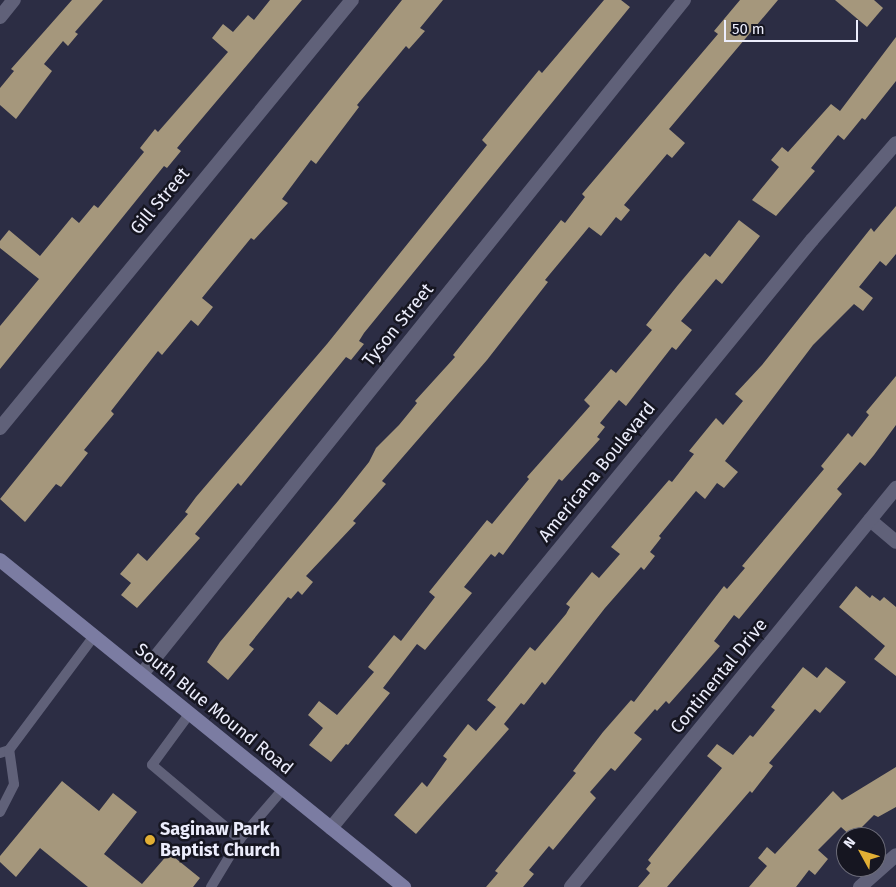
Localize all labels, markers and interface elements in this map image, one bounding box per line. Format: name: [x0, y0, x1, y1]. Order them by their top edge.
scale bar: [726, 10, 860, 42]
text: 50 m: [732, 20, 765, 38]
street label: Gill Street: [126, 163, 194, 239]
street label: Tyson Street: [358, 279, 438, 371]
street label: Americana Boulevard: [534, 398, 660, 546]
street label: Continental Drive: [666, 614, 772, 738]
street label: South Blue Mound Road: [131, 639, 297, 779]
place label: Saginaw Park Baptist Church: [160, 819, 280, 862]
north arrow: [836, 827, 886, 877]
marker: Saginaw Park Baptist Church: [144, 834, 156, 846]
text: N: [840, 834, 859, 852]

